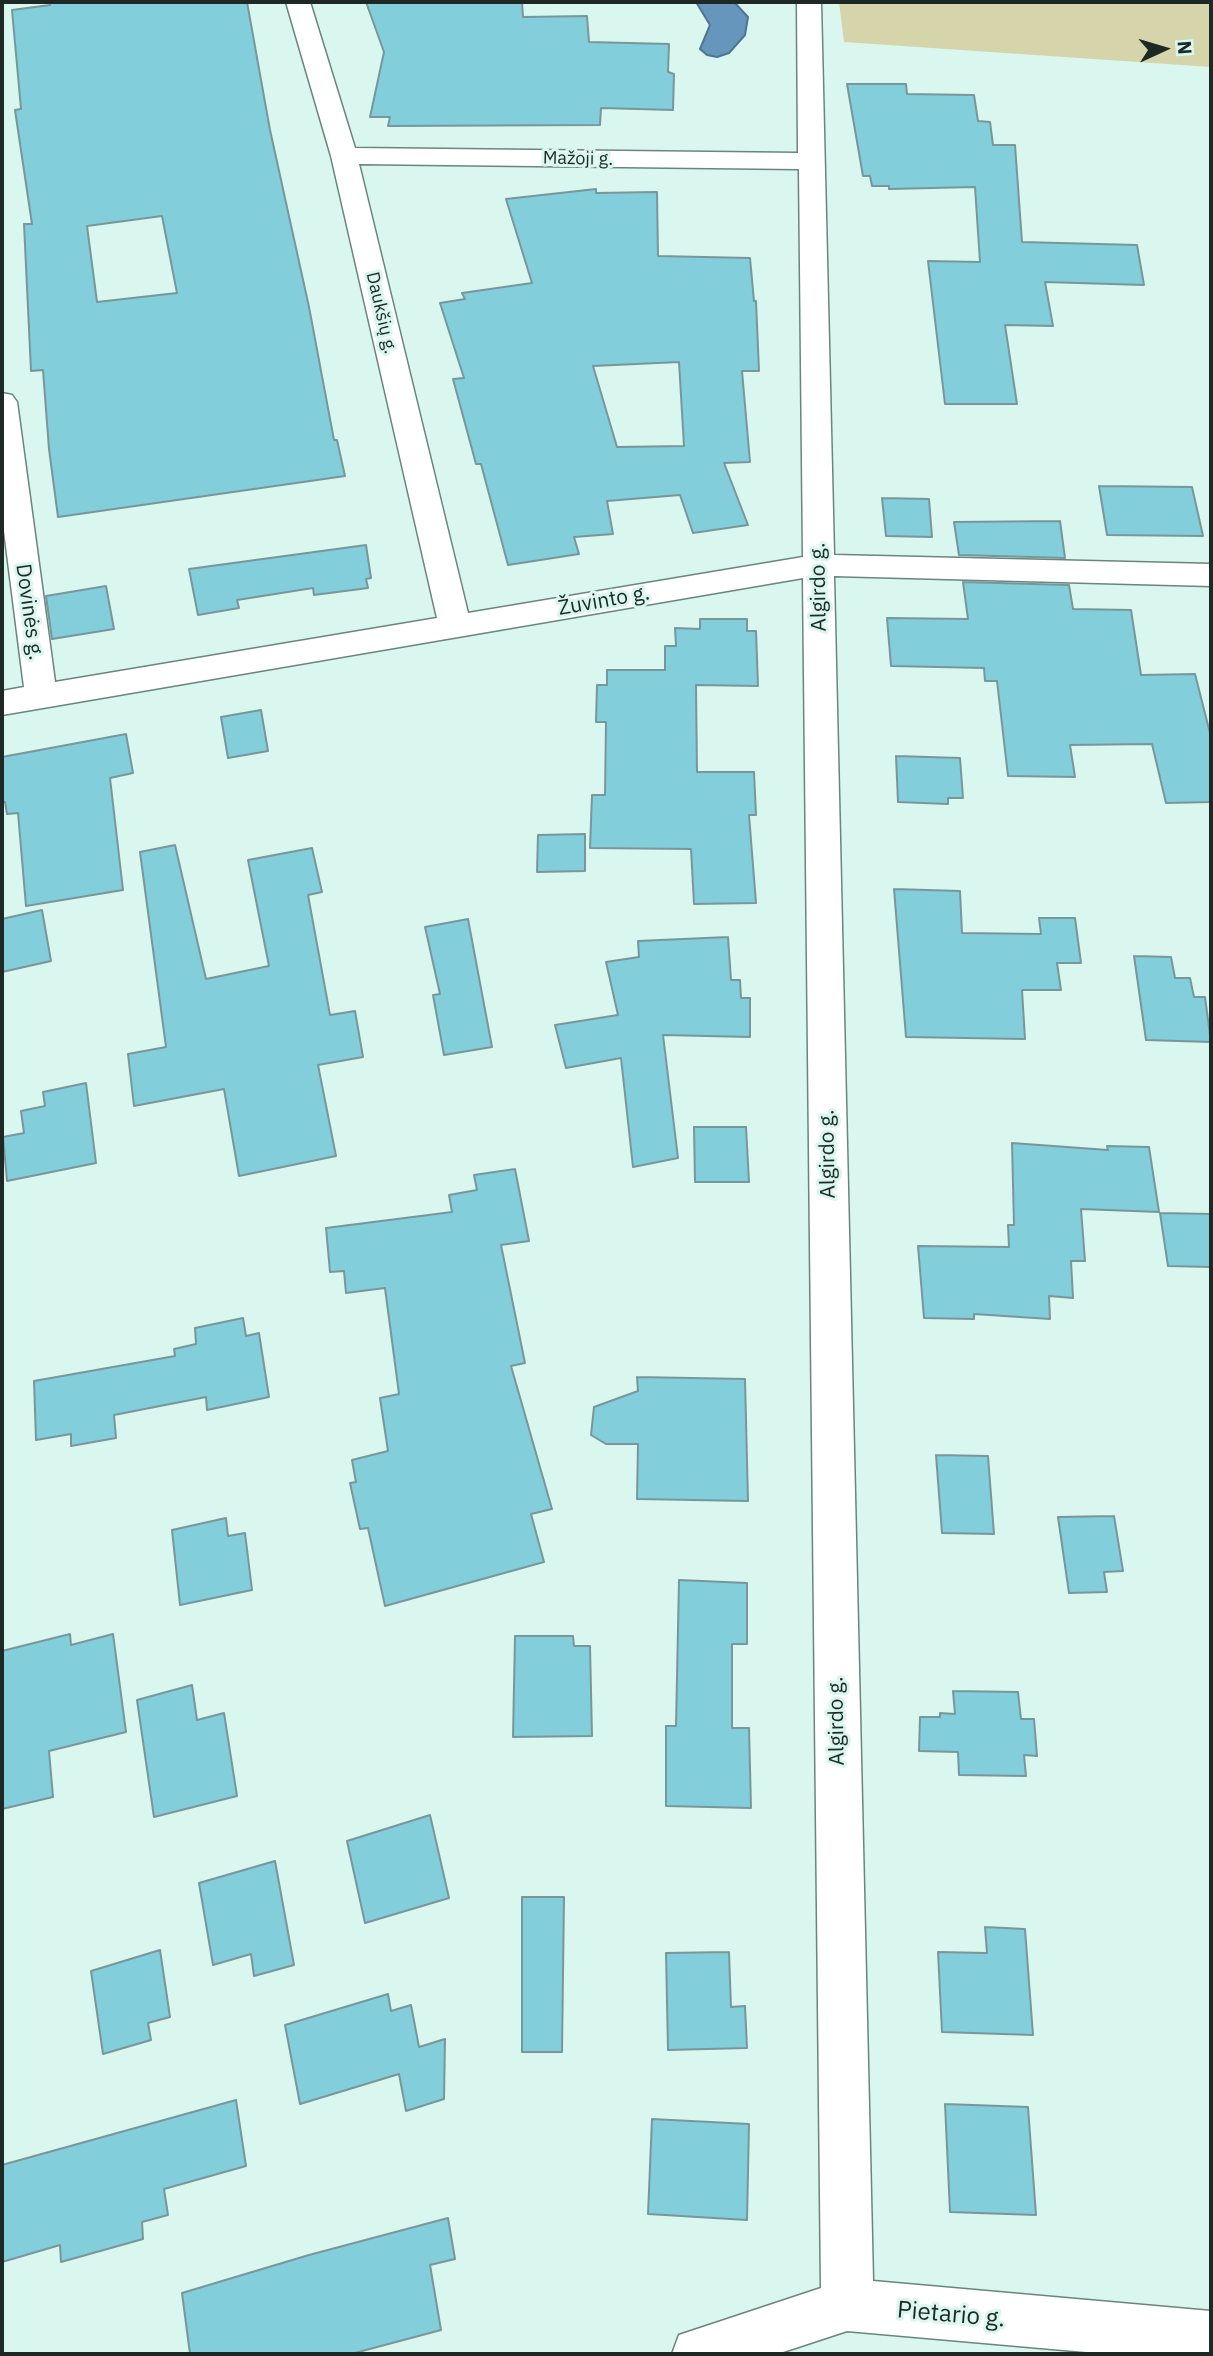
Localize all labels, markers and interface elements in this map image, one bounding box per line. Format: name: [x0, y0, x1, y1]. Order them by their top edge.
north arrow: [1129, 14, 1199, 84]
text: N: [1172, 40, 1197, 55]
street label: Mažoji g.: [543, 148, 613, 170]
street label: Daukšių g.: [361, 270, 401, 356]
street label: Algirdo g.: [806, 542, 832, 632]
street label: Dovinės g.: [10, 562, 48, 662]
street label: Žuvinto g.: [556, 581, 652, 621]
street label: Algirdo g.: [815, 1109, 841, 1199]
street label: Algirdo g.: [824, 1676, 850, 1766]
street label: Pietario g.: [896, 2296, 1006, 2334]

